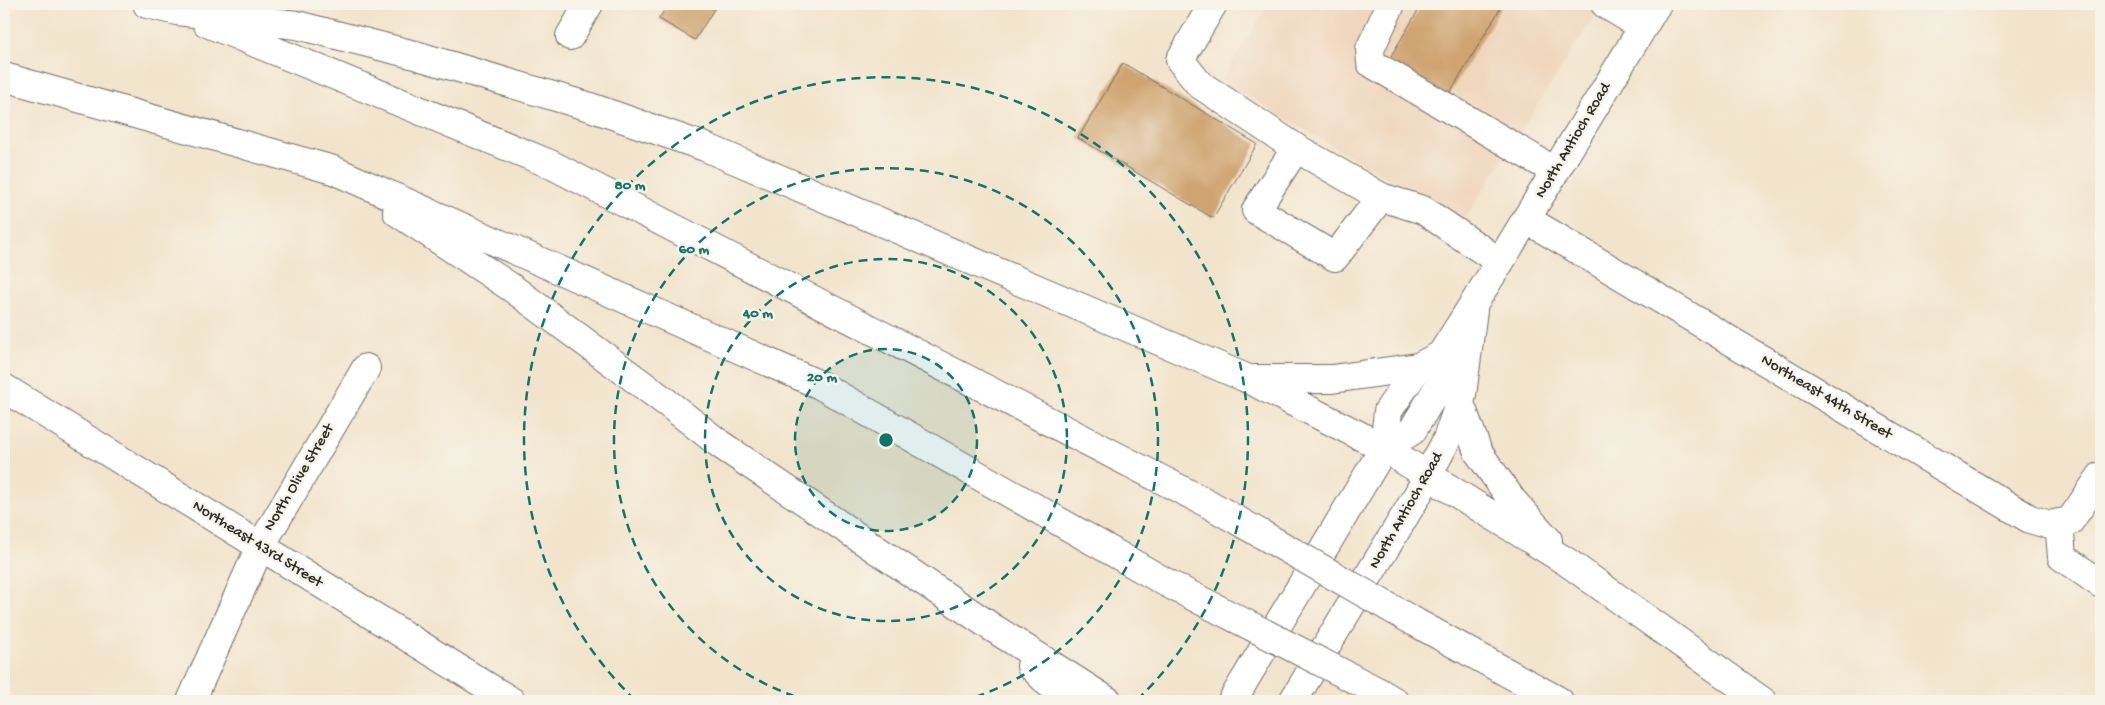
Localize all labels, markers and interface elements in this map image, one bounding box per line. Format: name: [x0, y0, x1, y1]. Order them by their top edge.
street label: North Antioch Road: [1532, 78, 1617, 202]
text: 80 m: [615, 177, 646, 195]
text: 60 m: [679, 241, 710, 259]
text: 40 m: [742, 305, 773, 323]
street label: Northeast 44th Street: [1757, 351, 1896, 445]
text: 20 m: [807, 369, 837, 387]
street label: North Olive Street: [261, 420, 340, 535]
centre of rings: [877, 431, 895, 449]
street label: North Antioch Road: [1366, 448, 1449, 573]
street label: Northeast 43rd Street: [188, 497, 327, 594]

